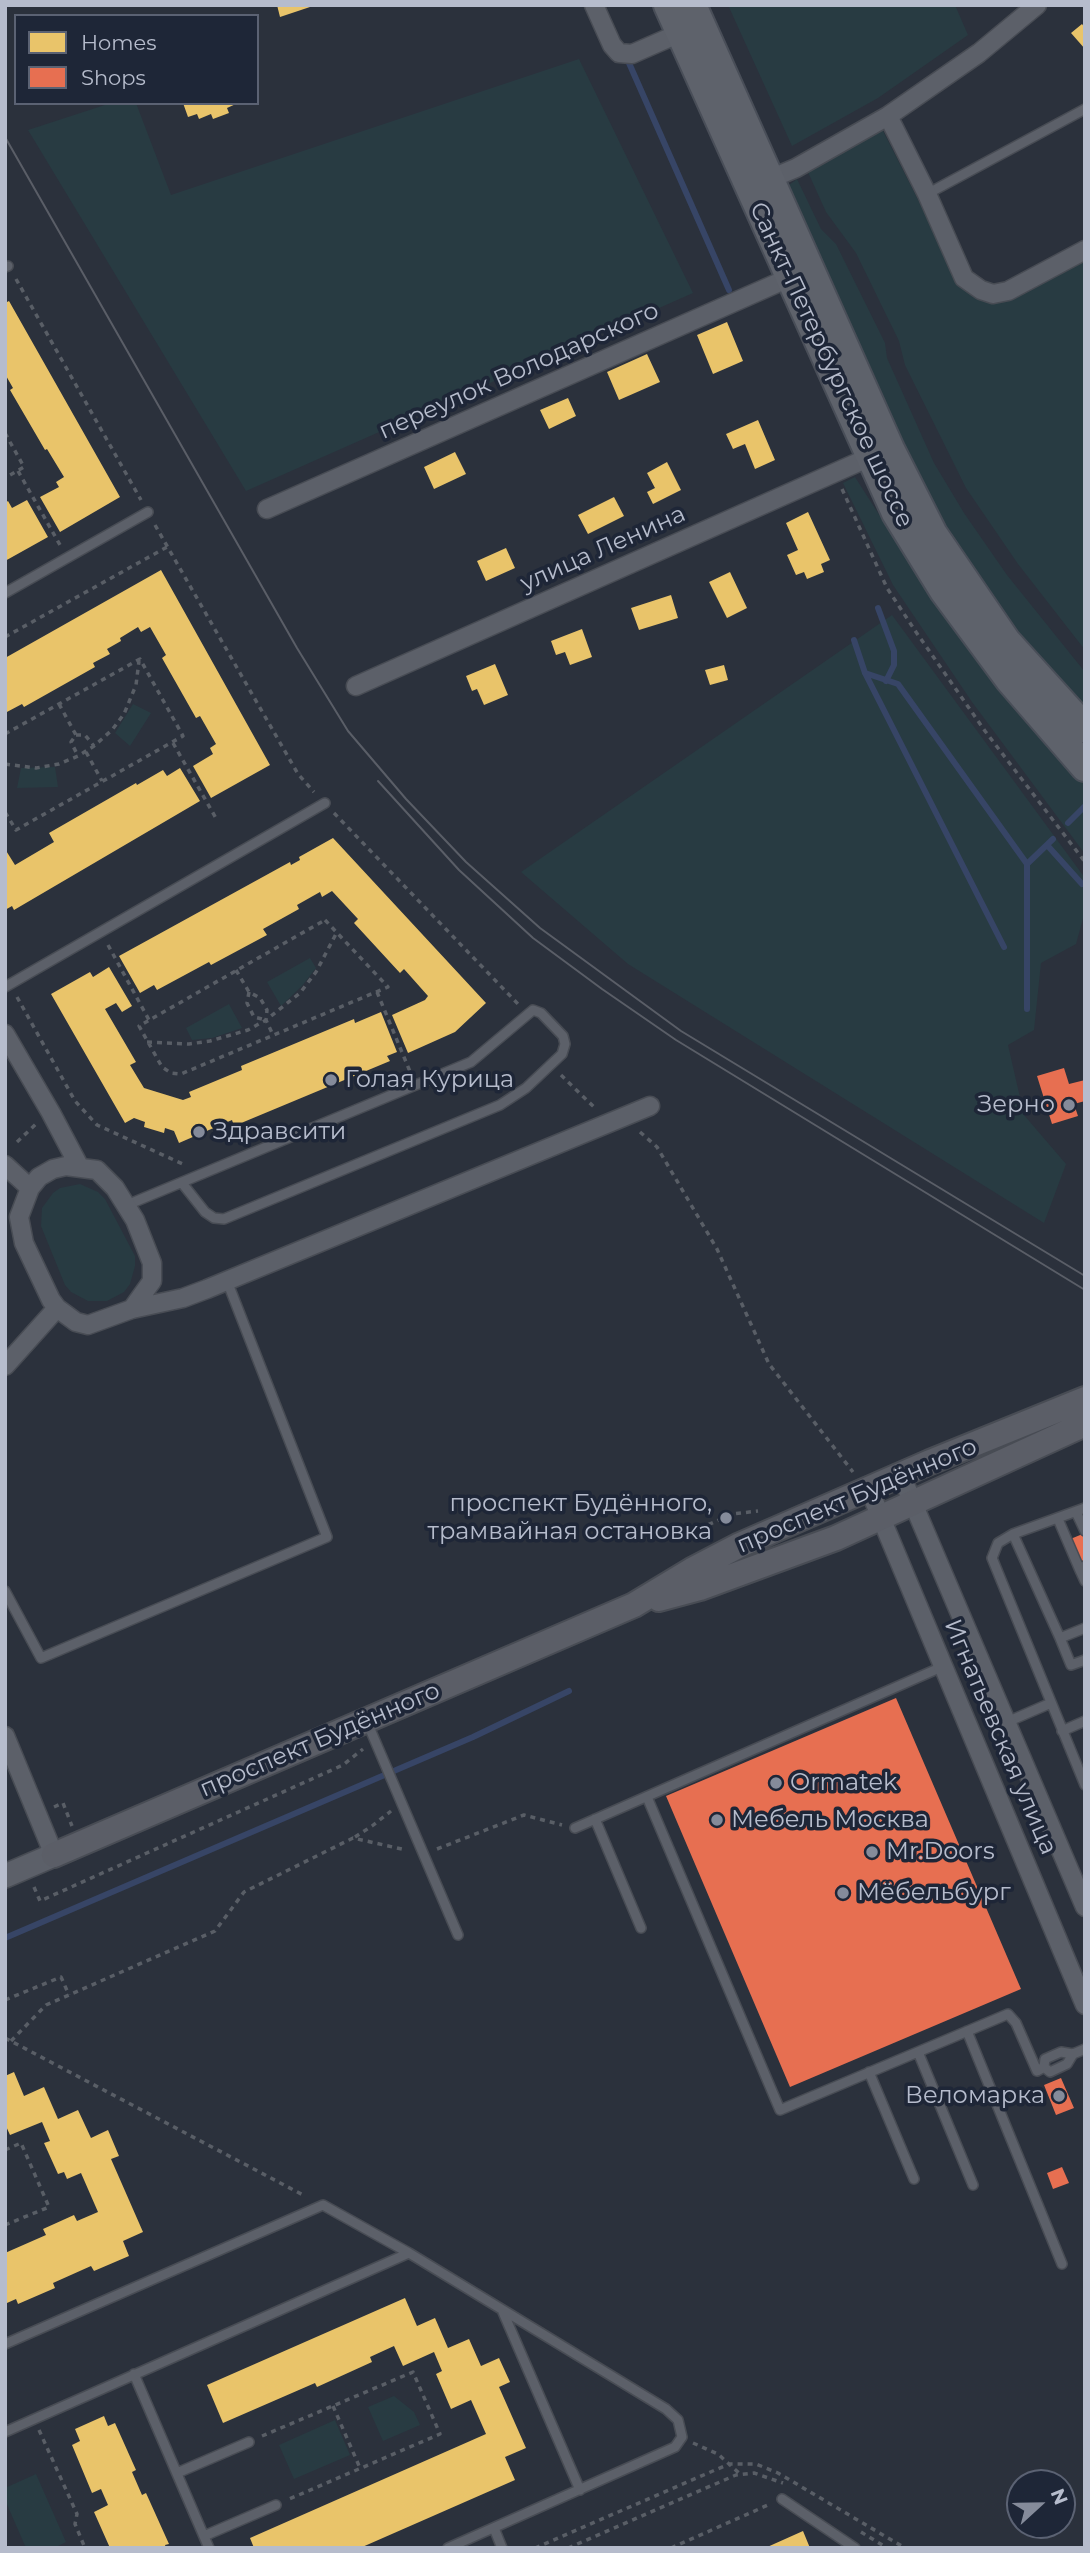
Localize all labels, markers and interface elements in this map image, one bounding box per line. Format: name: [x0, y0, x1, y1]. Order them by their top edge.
legend: [14, 14, 259, 105]
text: Homes: [81, 30, 156, 55]
text: Shops: [81, 65, 146, 90]
street label: Санкт-Петербургское шоссе: [743, 198, 919, 532]
street label: переулок Володарского: [374, 296, 664, 446]
street label: улица Ленина: [516, 500, 690, 598]
place label: Голая Курица: [345, 1066, 514, 1094]
marker: Голая Курица: [323, 1072, 339, 1088]
place label: Зерно: [977, 1091, 1055, 1119]
marker: Зерно: [1061, 1097, 1077, 1113]
place label: Здравсити: [213, 1118, 346, 1146]
marker: Здравсити: [191, 1124, 207, 1140]
street label: проспект Будённого: [733, 1432, 981, 1560]
place label: проспект Будённого, трамвайная остановка: [428, 1490, 712, 1546]
marker: проспект Будённого, трамвайная остановка: [718, 1510, 734, 1526]
street label: Игнатьевская улица: [937, 1615, 1063, 1859]
street label: проспект Будённого: [196, 1676, 444, 1804]
place label: Ormatek: [790, 1769, 897, 1797]
marker: Ormatek: [768, 1775, 784, 1791]
place label: Мебель Москва: [731, 1806, 929, 1834]
marker: Мебель Москва: [709, 1812, 725, 1828]
place label: Mr.Doors: [886, 1838, 995, 1866]
marker: Mr.Doors: [864, 1844, 880, 1860]
place label: Мёбельбург: [857, 1879, 1011, 1907]
marker: Мёбельбург: [835, 1885, 851, 1901]
place label: Веломарка: [905, 2082, 1045, 2110]
marker: Веломарка: [1051, 2088, 1067, 2104]
north arrow: [1006, 2469, 1076, 2539]
text: N: [1046, 2485, 1073, 2508]

